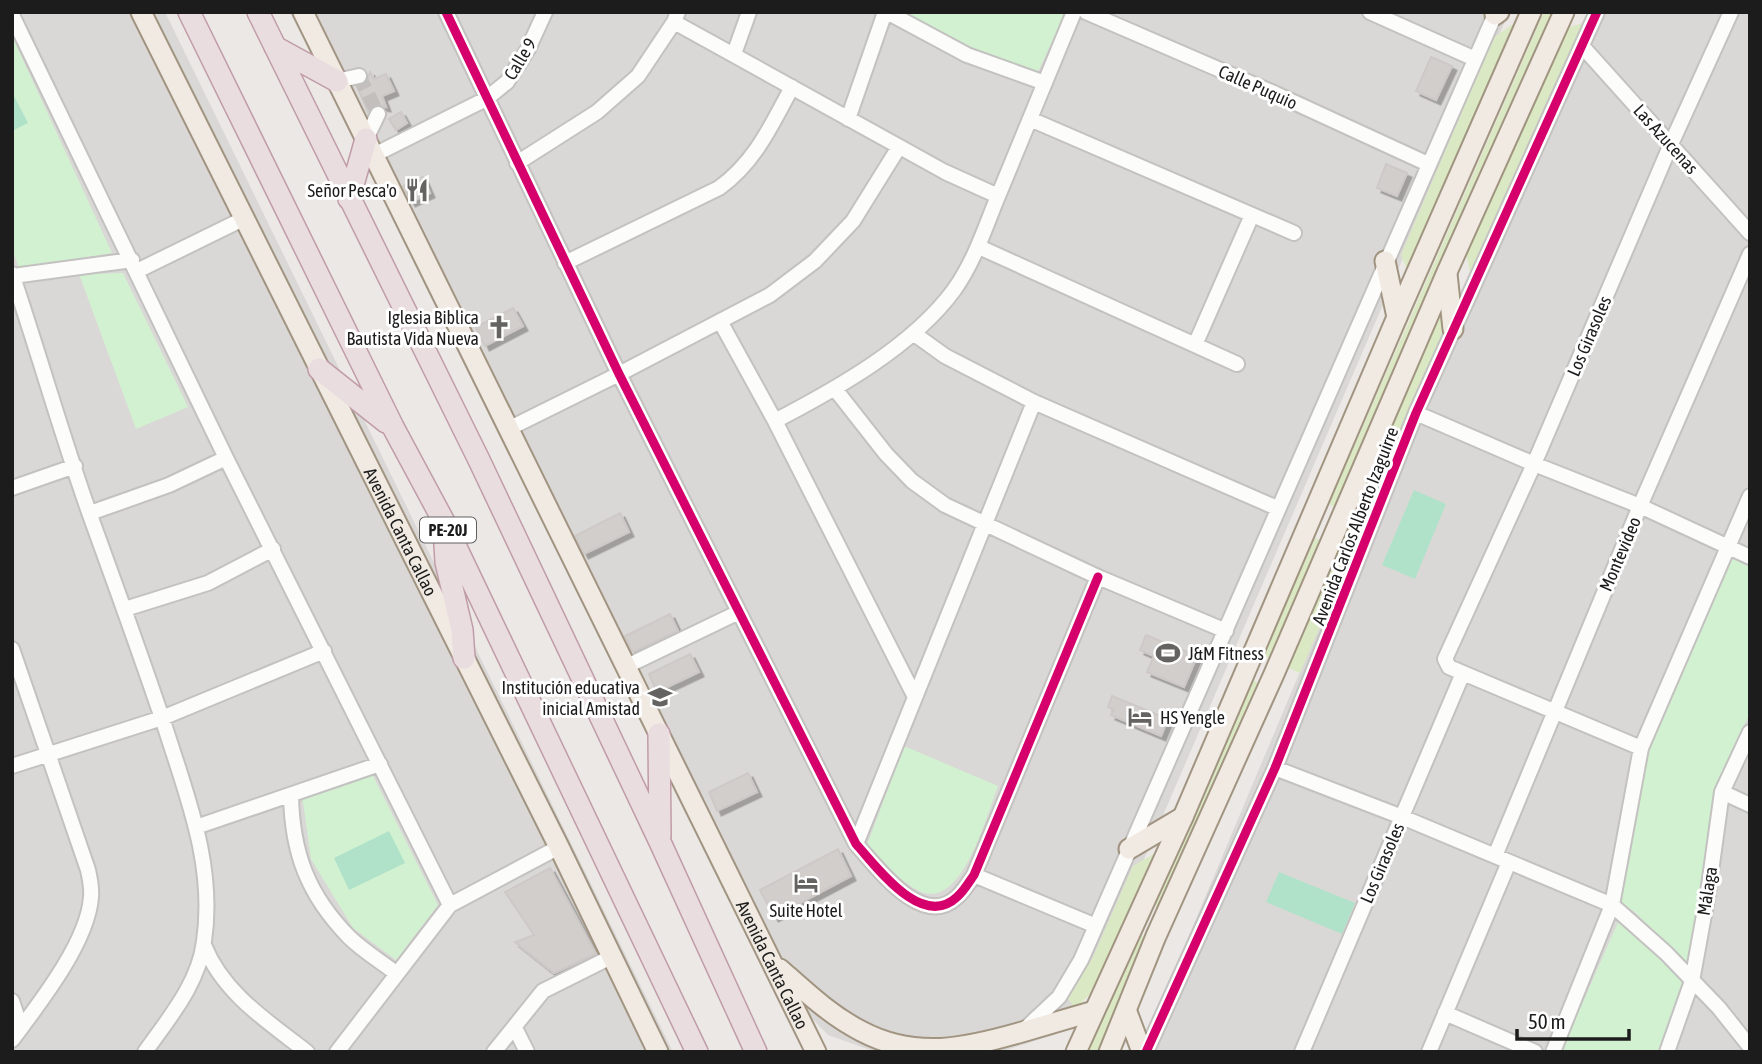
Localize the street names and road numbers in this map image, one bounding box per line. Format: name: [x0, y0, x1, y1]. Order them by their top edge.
street label: Calle 9: [499, 34, 541, 84]
street label: Calle Puquio: [1215, 60, 1301, 114]
street label: Las Azucenas: [1629, 100, 1703, 178]
street label: Los Girasoles: [1563, 293, 1615, 379]
street label: Avenida Carlos Alberto Izaguirre: [1308, 424, 1402, 628]
street label: Avenida Canta Callao: [360, 464, 442, 599]
street label: Montevideo: [1595, 514, 1645, 594]
road number: PE-20J: [420, 517, 476, 542]
street label: Los Girasoles: [1356, 820, 1408, 906]
street label: Málaga: [1693, 865, 1721, 917]
street label: Avenida Canta Callao: [732, 897, 813, 1032]

